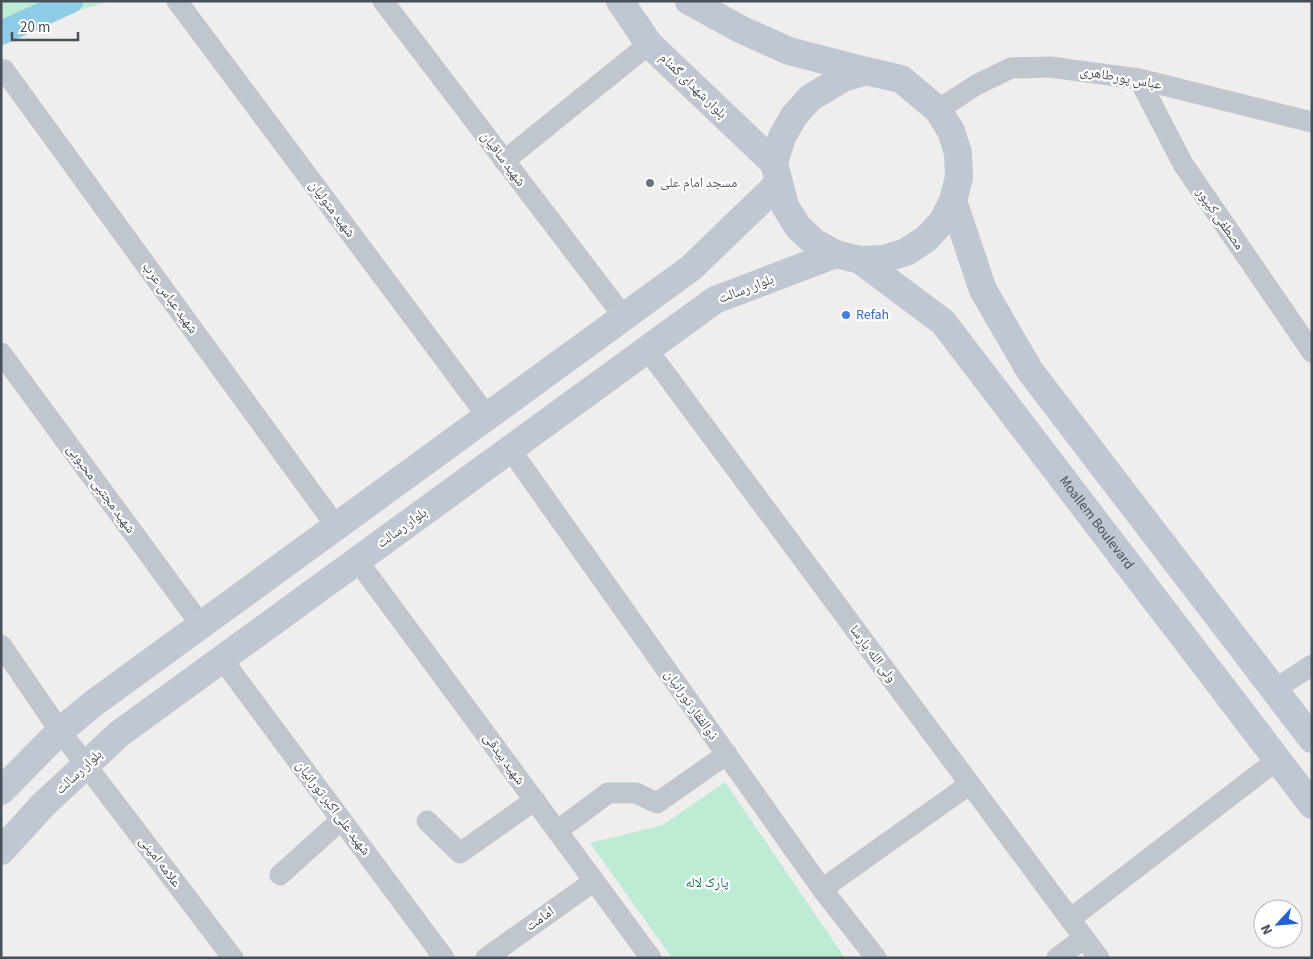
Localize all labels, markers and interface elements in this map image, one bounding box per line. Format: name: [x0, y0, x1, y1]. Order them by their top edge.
scale bar: [12, 10, 79, 42]
text: 20 m: [20, 17, 50, 38]
street label: بلوار شهدای گمنام: [655, 48, 731, 124]
street label: عباس پورطاهری: [1079, 61, 1163, 95]
street label: شهید ساقیان: [476, 127, 530, 191]
place label: مسجد امام علی: [660, 173, 737, 193]
street label: شهید متولیان: [304, 176, 360, 242]
marker: مسجد امام علی: [644, 177, 656, 189]
street label: مصطفی کیپور: [1191, 183, 1249, 254]
street label: شهید عباس عرب: [137, 258, 203, 338]
street label: بلوار رسالت: [715, 269, 777, 309]
place label: Refah: [856, 305, 889, 325]
marker: Refah: [840, 309, 852, 321]
street label: شهید مجتبی محبوبی: [62, 440, 140, 538]
street label: Moallem Boulevard: [1054, 472, 1139, 574]
street label: بلوار رسالت: [373, 503, 431, 553]
street label: ولی الله پارسا: [845, 621, 901, 687]
street label: ذوالفقار تورانیان: [659, 666, 723, 744]
street label: شهید بیدقی: [478, 729, 530, 789]
street label: بلوار رسالت: [51, 745, 107, 799]
street label: شهید علی اکبر تورانیان: [291, 756, 375, 860]
street label: علامه امینی: [134, 832, 186, 892]
park label: پارک لاله: [685, 873, 729, 893]
north arrow: [1253, 899, 1303, 949]
street label: امامت: [522, 902, 558, 936]
text: N: [1256, 921, 1278, 938]

